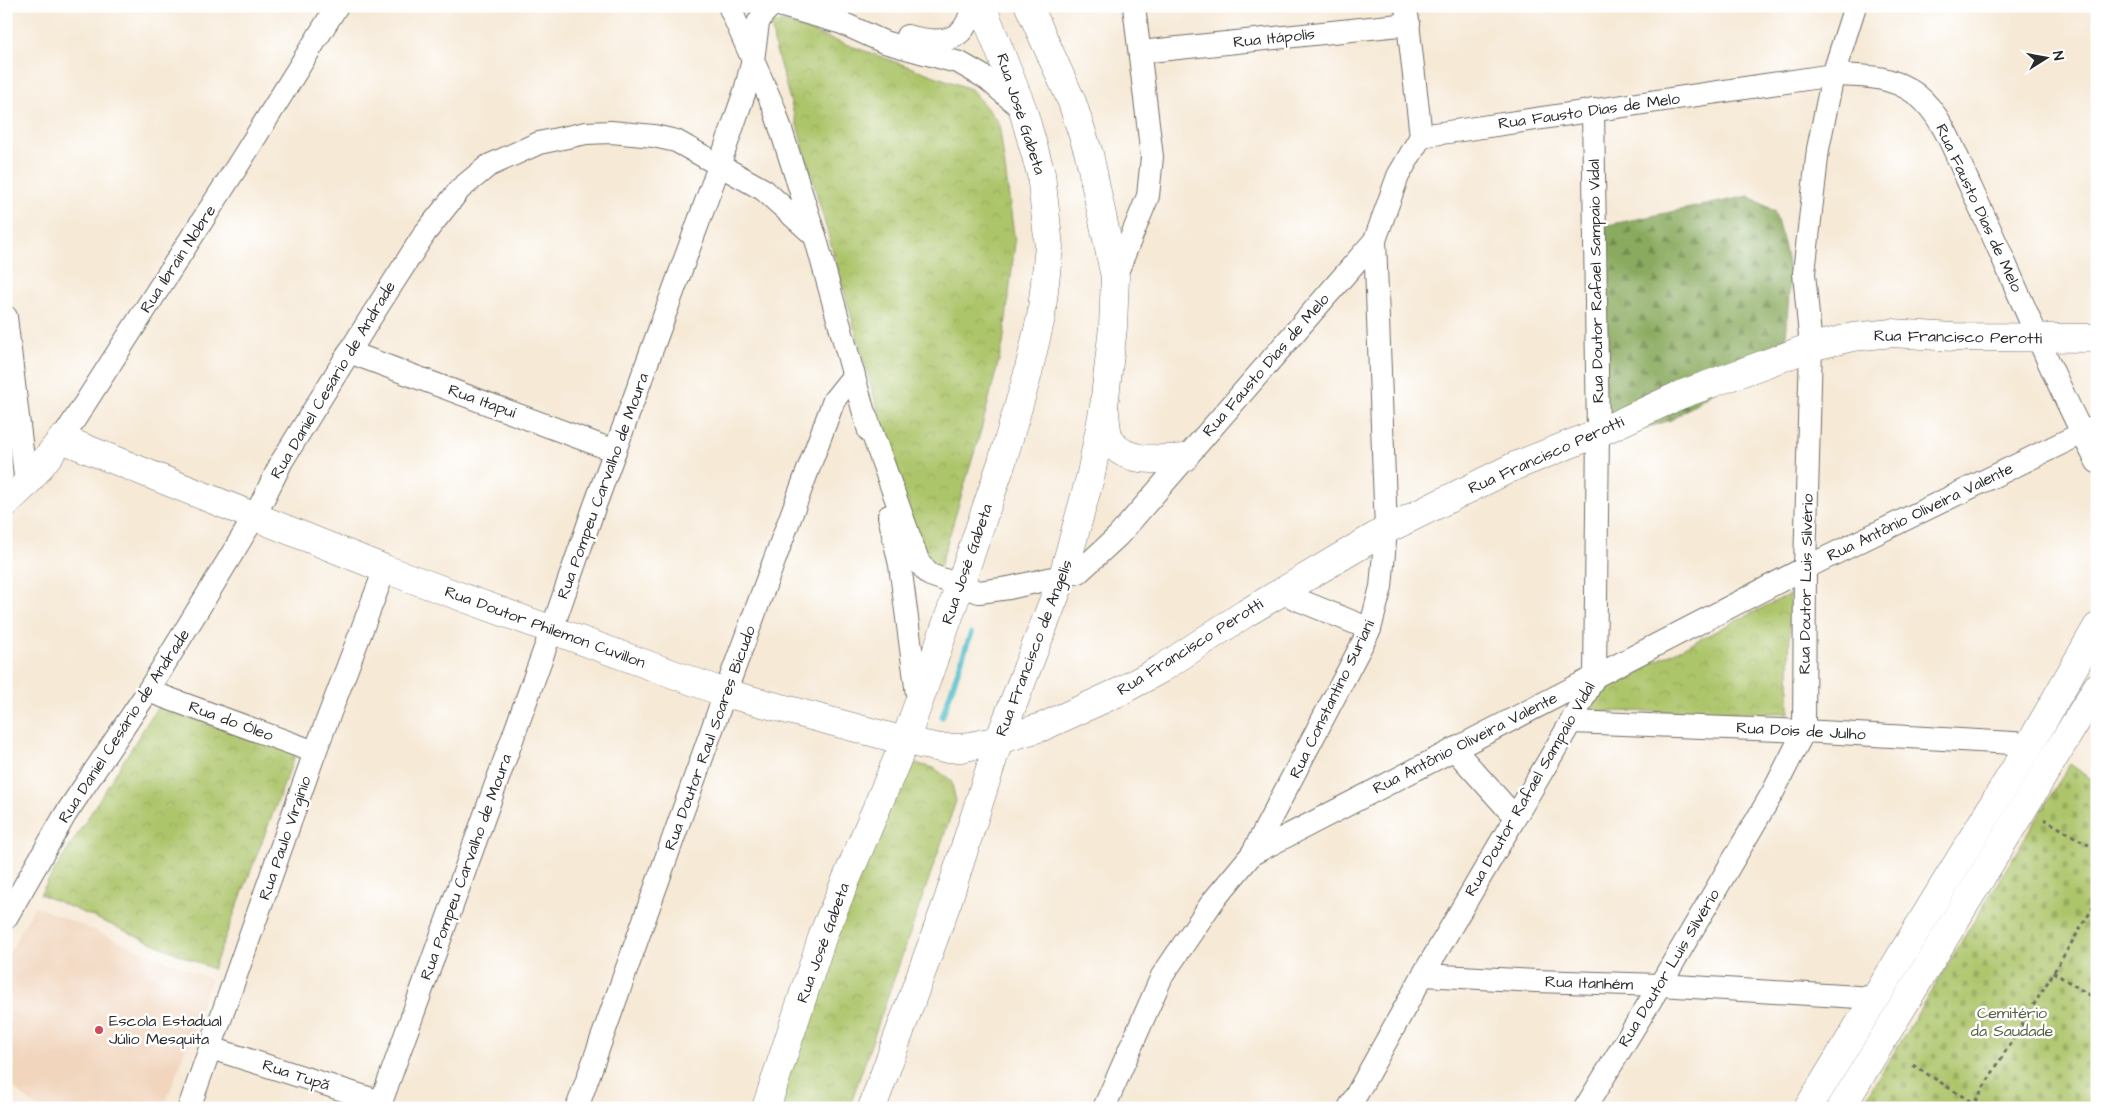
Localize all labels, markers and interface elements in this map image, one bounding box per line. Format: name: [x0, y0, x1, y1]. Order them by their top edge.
street label: Rua Itápolis: [1232, 23, 1316, 53]
north arrow: [2020, 32, 2070, 82]
text: N: [2047, 49, 2068, 62]
street label: Rua José Gabeta: [991, 51, 1051, 177]
street label: Rua Fausto Dias de Melo: [1497, 87, 1681, 135]
street label: Rua Fausto Dias de Melo: [1930, 120, 2028, 296]
street label: Rua Doutor Rafael Sampaio Vidal: [1583, 159, 1609, 403]
street label: Rua Ibrain Nobre: [135, 200, 221, 317]
street label: Rua Daniel Cesário de Andrade: [265, 277, 401, 483]
street label: Rua Fausto Dias de Melo: [1198, 289, 1334, 441]
street label: Rua Francisco Perotti: [1874, 325, 2043, 349]
street label: Rua Pompeu Carvalho de Moura: [552, 370, 654, 602]
street label: Rua Itapuí: [445, 379, 519, 424]
street label: Rua Francisco Perotti: [1465, 410, 1628, 499]
street label: Rua Antônio Oliveira Valente: [1823, 457, 2017, 567]
street label: Rua Doutor Luis Silvério: [1793, 493, 1819, 675]
street label: Rua José Gabeta: [936, 501, 998, 627]
street label: Rua Francisco de Angelis: [990, 556, 1079, 740]
street label: Rua Doutor Philemon Cuvillon: [442, 580, 648, 674]
street label: Rua Francisco Perotti: [1113, 593, 1268, 701]
street label: Rua Constantino Suriani: [1284, 616, 1380, 782]
street label: Rua Doutor Raul Soares Bicudo: [659, 623, 761, 853]
street label: Rua Daniel Cesário de Andrade: [53, 625, 195, 827]
street label: Rua Doutor Rafael Sampaio Vidal: [1459, 678, 1601, 900]
street label: Rua Antônio Oliveira Valente: [1369, 687, 1561, 799]
street label: Rua do Óleo: [186, 696, 276, 746]
street label: Rua Dois de Julho: [1736, 717, 1866, 745]
street label: Rua Pompeu Carvalho de Moura: [415, 751, 517, 983]
street label: Rua Paulo Virgínio: [253, 773, 317, 903]
street label: Rua José Gabeta: [791, 880, 855, 1006]
street label: Rua Doutor Luis Silvério: [1613, 885, 1725, 1051]
street label: Rua Itanhém: [1545, 970, 1634, 996]
park label: Cemitério da Saudade: [1971, 1002, 2054, 1042]
place label: Escola Estadual Júlio Mesquita: [109, 1010, 222, 1050]
marker: Escola Estadual Júlio Mesquita: [93, 1024, 105, 1036]
street label: Rua Tupã: [260, 1054, 332, 1096]

